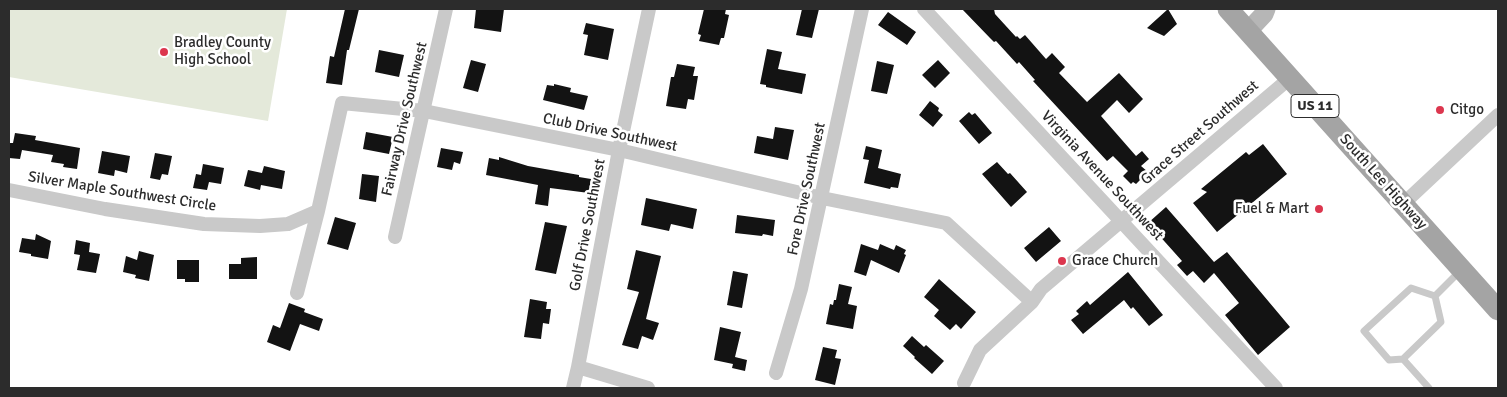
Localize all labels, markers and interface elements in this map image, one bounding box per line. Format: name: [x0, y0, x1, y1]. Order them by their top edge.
place label: Bradley County High School: [174, 34, 271, 69]
street label: Fairway Drive Southwest: [379, 40, 431, 198]
marker: Bradley County High School: [158, 46, 170, 58]
street label: Grace Street Southwest: [1137, 77, 1263, 189]
road number: US 11: [1291, 94, 1339, 118]
place label: Citgo: [1450, 101, 1484, 119]
marker: Citgo: [1434, 104, 1446, 116]
street label: Virginia Avenue Southwest: [1037, 107, 1167, 245]
street label: Club Drive Southwest: [541, 110, 679, 156]
street label: Fore Drive Southwest: [784, 121, 830, 257]
street label: South Lee Highway: [1336, 131, 1430, 233]
street label: Golf Drive Southwest: [566, 157, 610, 293]
street label: Silver Maple Southwest Circle: [27, 168, 217, 216]
place label: Fuel & Mart: [1235, 200, 1309, 218]
marker: Fuel & Mart: [1313, 203, 1325, 215]
place label: Grace Church: [1072, 252, 1158, 270]
marker: Grace Church: [1056, 255, 1068, 267]

